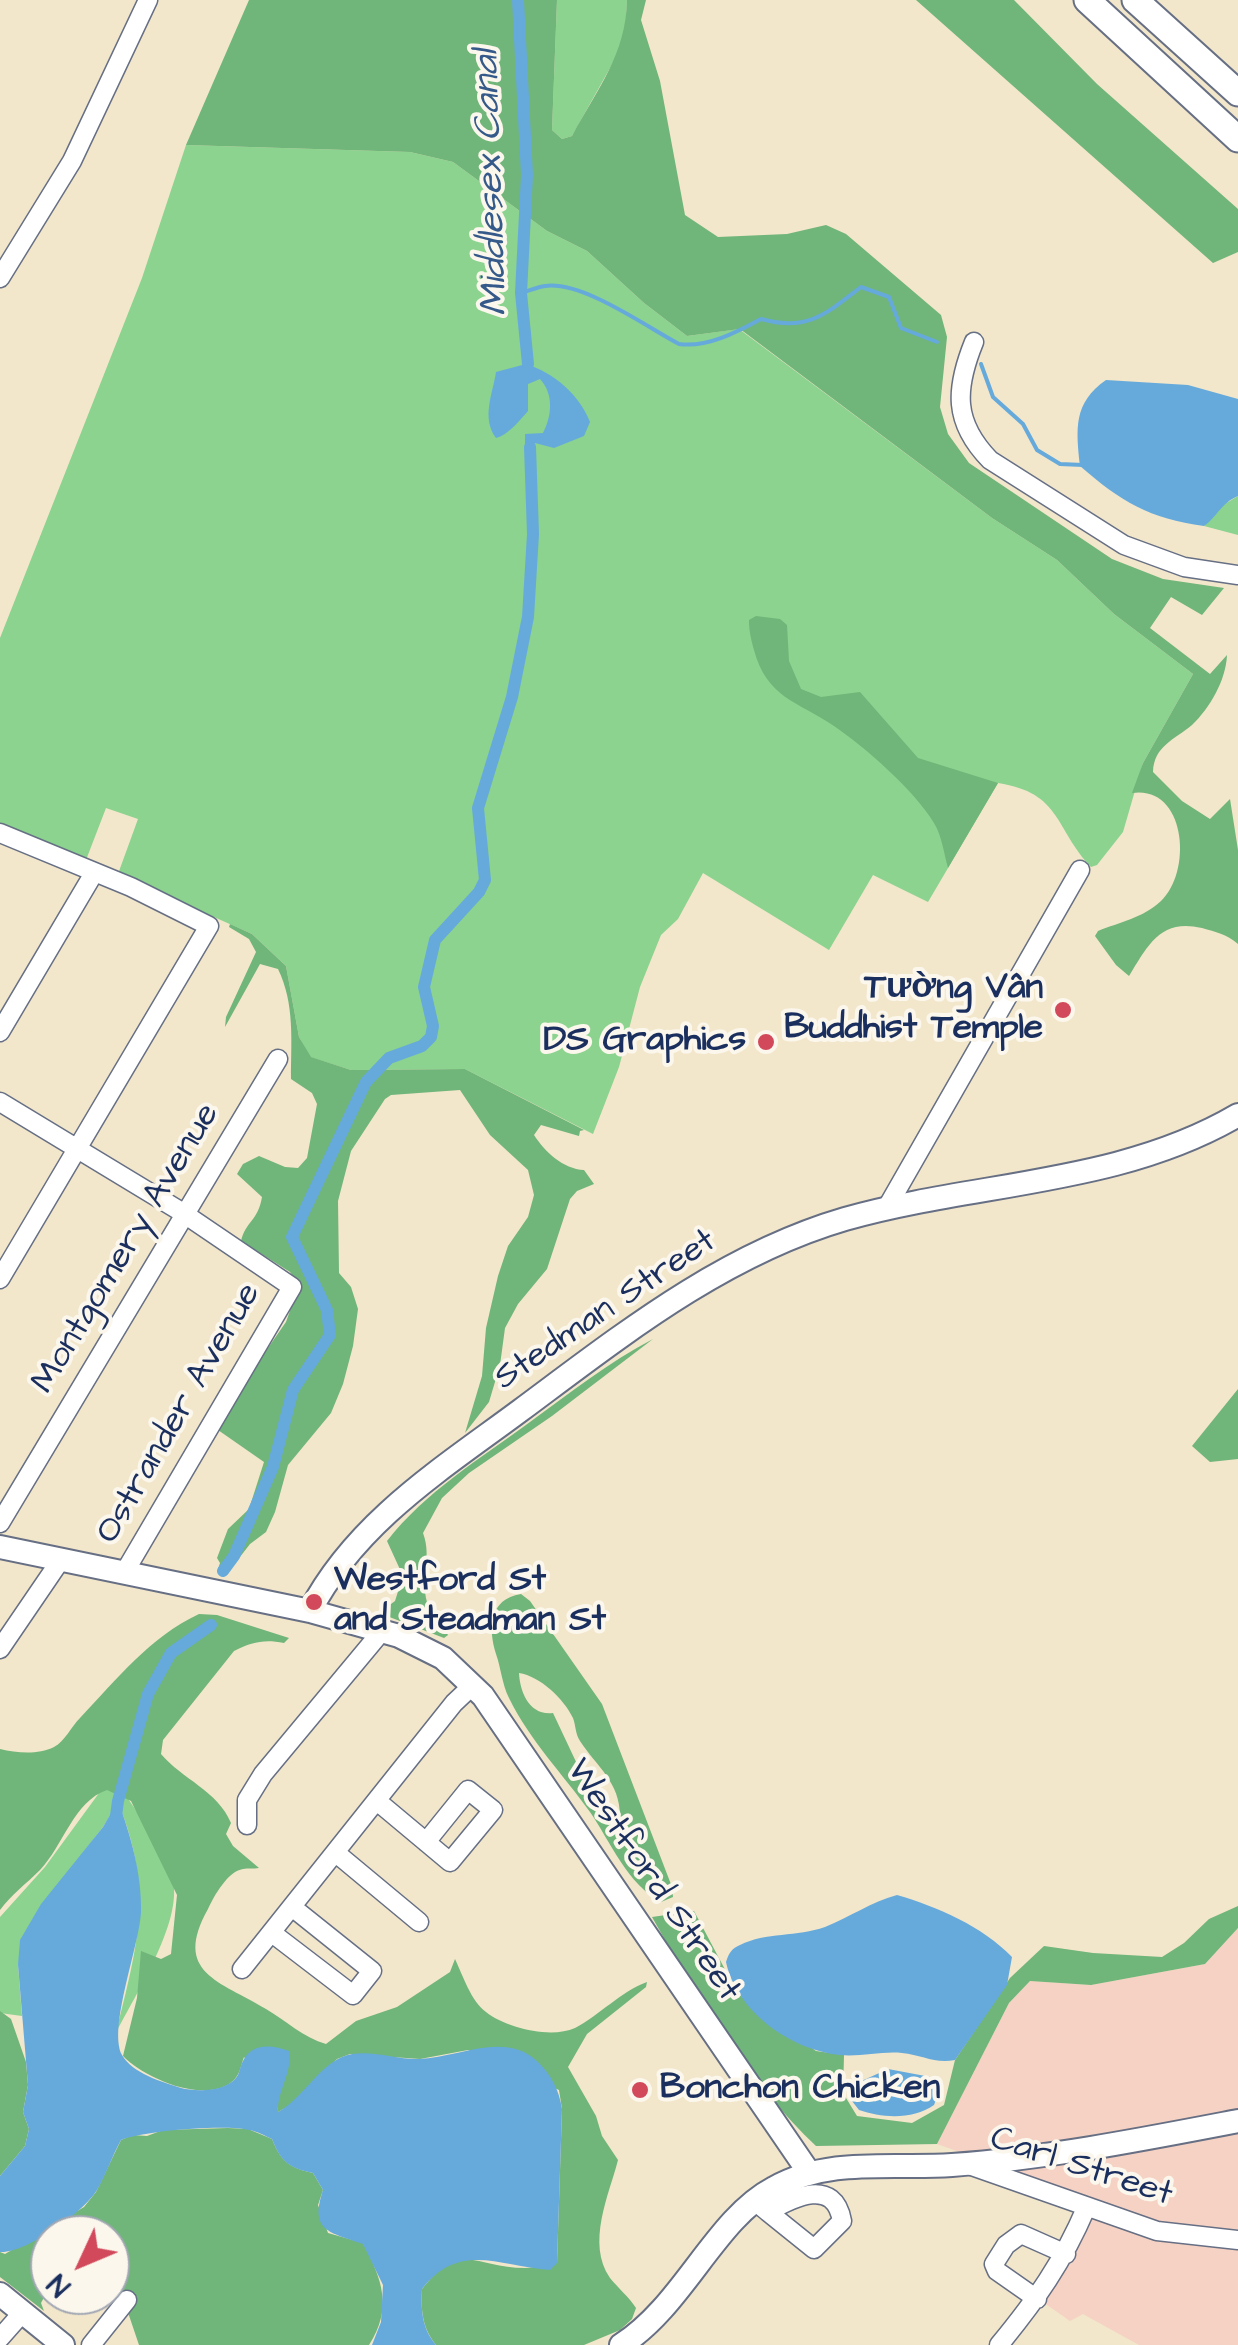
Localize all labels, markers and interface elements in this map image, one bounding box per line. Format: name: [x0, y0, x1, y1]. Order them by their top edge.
water label: Middlesex Canal: [466, 49, 520, 317]
place label: Tường Vân Buddhist Temple: [784, 969, 1043, 1051]
marker: Tường Vân Buddhist Temple: [1052, 999, 1074, 1021]
place label: DS Graphics: [544, 1021, 746, 1063]
marker: DS Graphics: [755, 1031, 777, 1053]
street label: Montgomery Avenue: [24, 1097, 230, 1401]
street label: Stedman Street: [487, 1221, 725, 1401]
street label: Ostrander Avenue: [88, 1276, 272, 1552]
place label: Westford St and Steadman St: [334, 1561, 606, 1643]
marker: Westford St and Steadman St: [303, 1591, 325, 1613]
street label: Westford Street: [555, 1752, 749, 2010]
place label: Bonchon Chicken: [660, 2069, 940, 2111]
marker: Bonchon Chicken: [629, 2079, 651, 2101]
street label: Carl Street: [984, 2119, 1178, 2217]
north arrow: [30, 2215, 130, 2315]
text: N: [39, 2265, 80, 2305]

